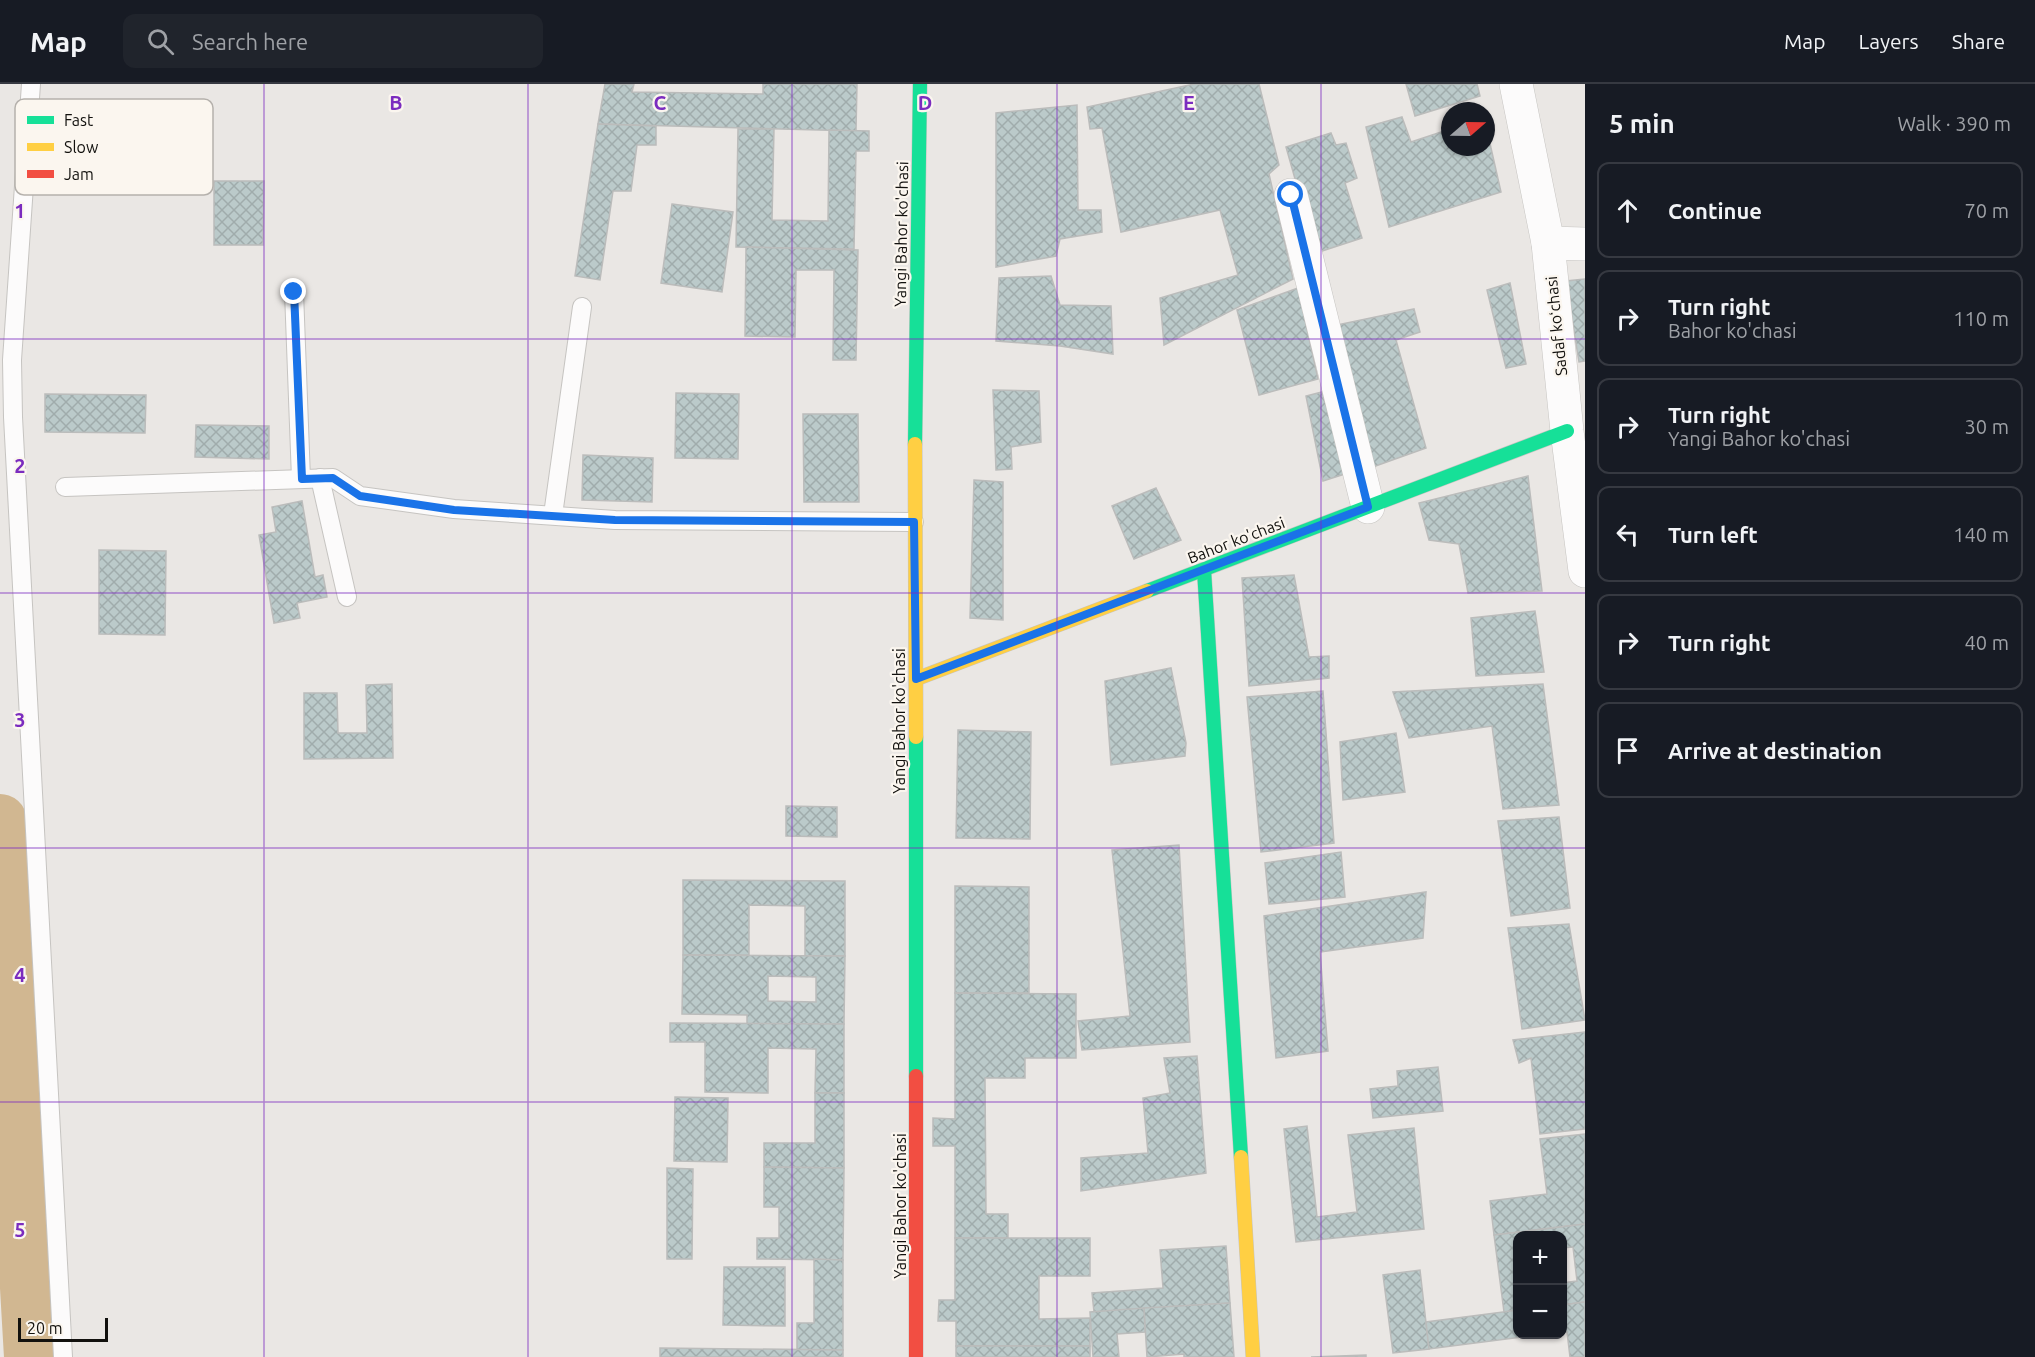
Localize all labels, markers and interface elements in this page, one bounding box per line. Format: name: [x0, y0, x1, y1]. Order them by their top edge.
search box: [123, 14, 543, 68]
icon: search: [144, 25, 177, 58]
text: Map: [30, 26, 87, 57]
text: Search here: [192, 29, 308, 54]
text: Map: [1784, 29, 1825, 53]
text: Layers: [1858, 29, 1919, 53]
text: Share: [1952, 29, 2005, 53]
text: B: [389, 91, 403, 114]
text: C: [654, 91, 667, 114]
text: D: [918, 91, 932, 114]
text: E: [1183, 91, 1195, 114]
legend: [15, 99, 213, 195]
north arrow: [1441, 102, 1495, 156]
text: 5 min: [1609, 109, 1675, 138]
text: Fast: [64, 111, 94, 129]
text: Walk · 390 m: [1898, 112, 2011, 135]
text: Slow: [64, 138, 99, 156]
street label: Yangi Bahor ko'chasi: [891, 161, 911, 307]
text: Jam: [64, 165, 94, 183]
route start: [1277, 181, 1303, 207]
icon: ahead: [1611, 194, 1644, 227]
text: Continue: [1668, 198, 1762, 223]
text: 1: [14, 199, 26, 222]
text: 70 m: [1965, 199, 2009, 222]
street label: Sadaf koʻchasi: [1542, 275, 1570, 377]
route end: [280, 278, 306, 304]
text: Turn right: [1668, 294, 1770, 319]
icon: right: [1611, 302, 1644, 335]
text: 110 m: [1953, 307, 2009, 330]
text: Bahor ko'chasi: [1668, 319, 1797, 342]
text: Turn right: [1668, 402, 1770, 427]
icon: right: [1611, 410, 1644, 443]
text: 30 m: [1965, 415, 2009, 438]
text: Yangi Bahor ko'chasi: [1668, 427, 1850, 450]
text: 2: [14, 454, 26, 477]
street label: Bahor ko'chasi: [1185, 513, 1287, 567]
icon: left: [1611, 518, 1644, 551]
text: Turn left: [1668, 522, 1758, 547]
text: 140 m: [1953, 523, 2009, 546]
icon: right: [1611, 626, 1644, 659]
text: Turn right: [1668, 630, 1770, 655]
text: 40 m: [1965, 631, 2009, 654]
street label: Yangi Bahor ko'chasi: [890, 648, 908, 794]
text: 3: [14, 708, 26, 731]
icon: arrive: [1611, 734, 1644, 767]
text: Arrive at destination: [1668, 738, 1882, 763]
text: 4: [14, 963, 26, 986]
street label: Yangi Bahor ko'chasi: [891, 1133, 909, 1279]
text: 5: [14, 1218, 26, 1241]
map controls: [1513, 1231, 1567, 1339]
button: +: [1513, 1231, 1567, 1285]
button: −: [1513, 1285, 1567, 1339]
scale bar: [18, 1315, 108, 1342]
text: 20 m: [27, 1319, 63, 1337]

